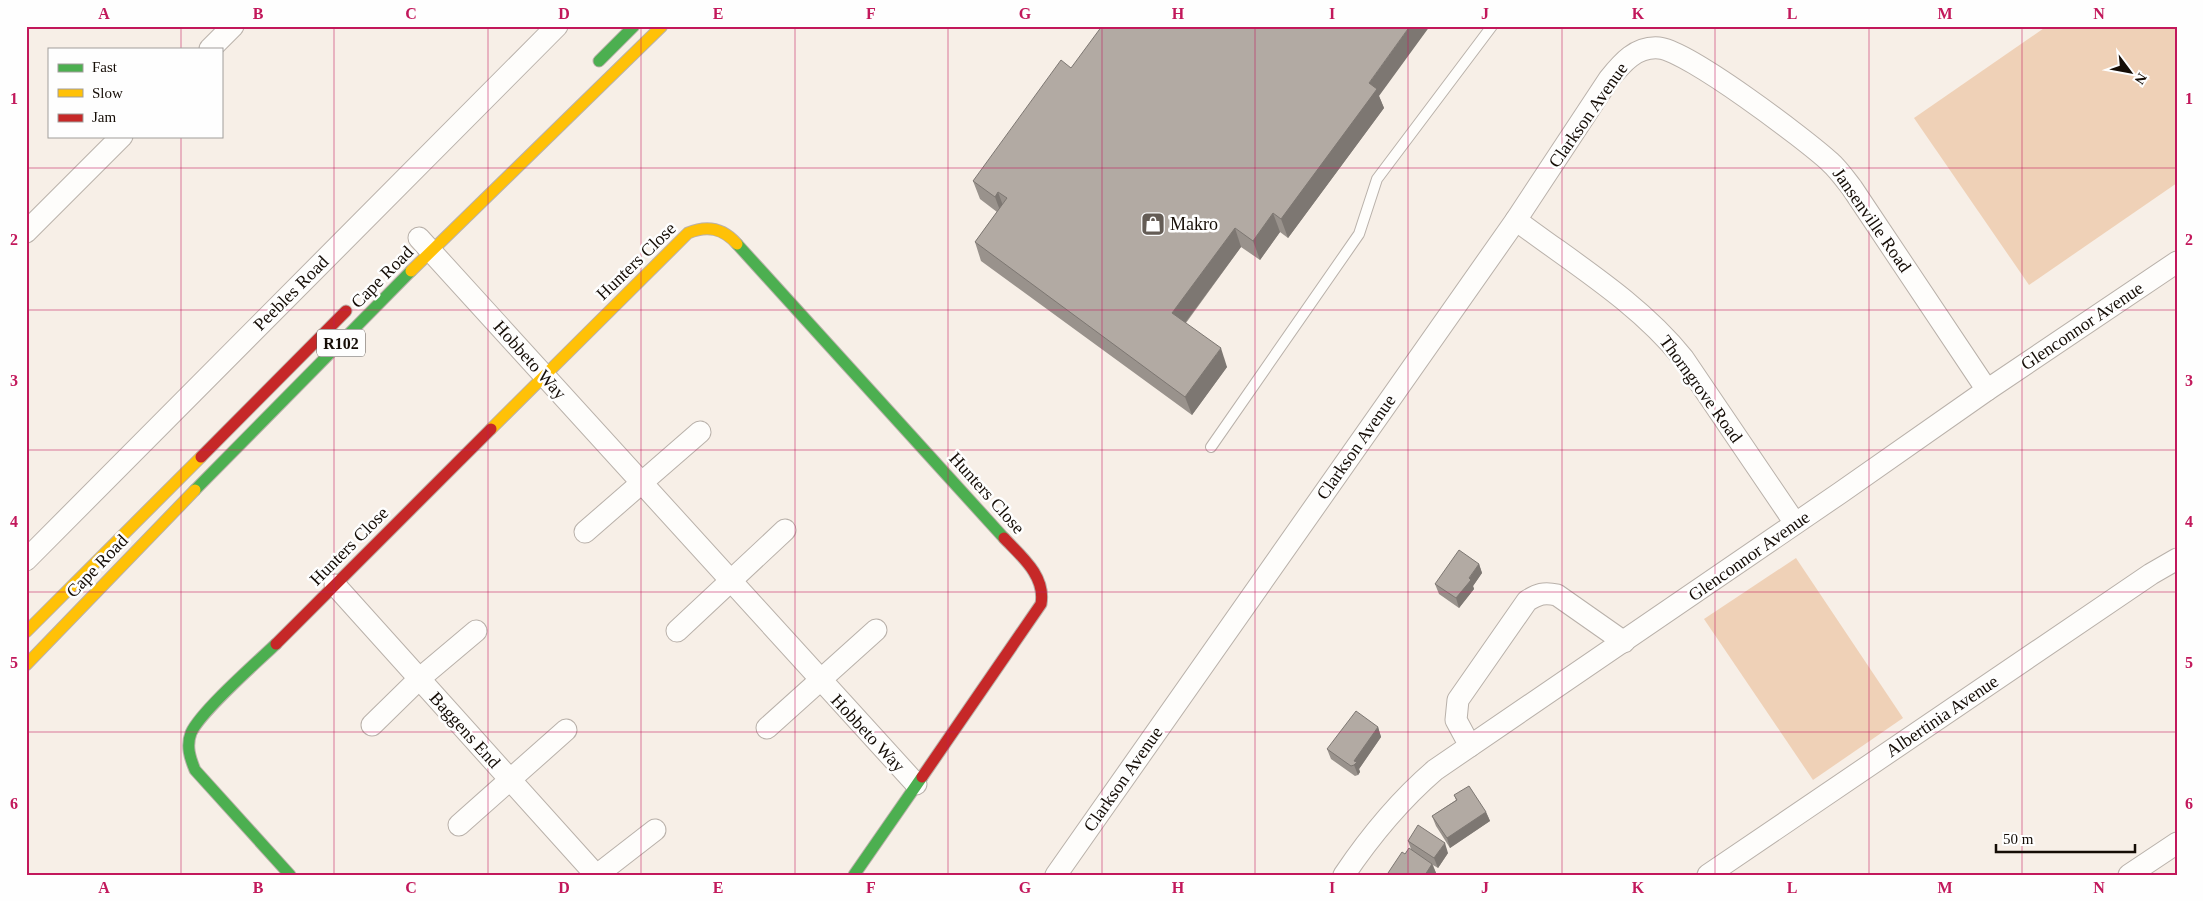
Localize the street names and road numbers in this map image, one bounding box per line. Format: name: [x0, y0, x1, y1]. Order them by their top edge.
street label: Clarkson Avenue: [1544, 59, 1632, 171]
street label: Jansenville Road: [1829, 164, 1915, 276]
street label: Hunters Close: [592, 218, 680, 304]
street label: Cape Road: [347, 242, 417, 312]
street label: Peebles Road: [249, 251, 333, 335]
street label: Glenconnor Avenue: [2017, 278, 2147, 374]
street label: Hobbeto Way: [490, 317, 570, 403]
road number: R102: [317, 329, 365, 356]
street label: Thorngrove Road: [1655, 332, 1747, 446]
street label: Clarkson Avenue: [1312, 391, 1400, 503]
street label: Hunters Close: [945, 448, 1029, 538]
street label: Hunters Close: [306, 503, 392, 589]
street label: Glenconnor Avenue: [1685, 507, 1813, 605]
street label: Cape Road: [62, 530, 132, 602]
street label: Albertinia Avenue: [1882, 671, 2002, 761]
street label: Baggens End: [426, 688, 504, 772]
street label: Hobbeto Way: [827, 690, 909, 776]
street label: Clarkson Avenue: [1079, 723, 1167, 835]

